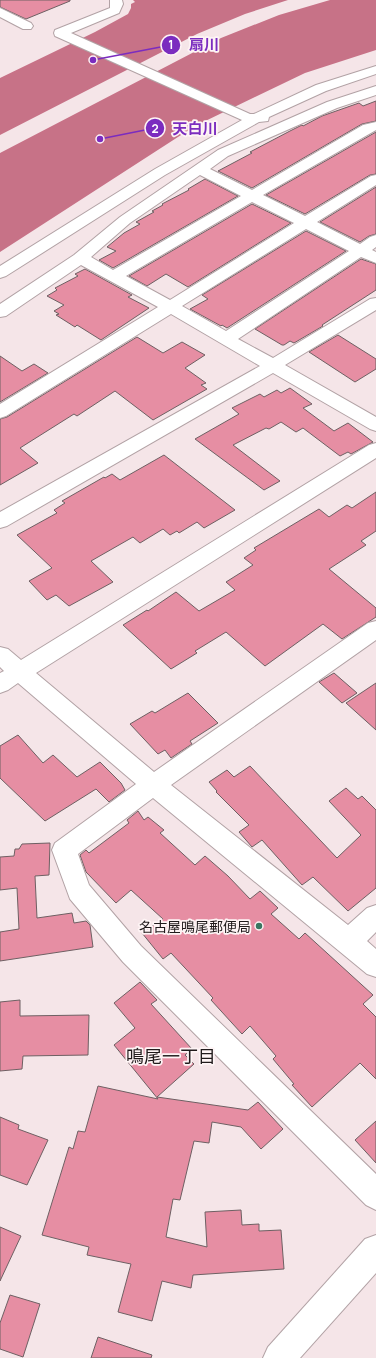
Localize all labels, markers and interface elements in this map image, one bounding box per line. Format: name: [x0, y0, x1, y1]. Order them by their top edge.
callout: 扇川: [161, 31, 227, 58]
text: 扇川: [189, 34, 219, 55]
text: 1: [168, 36, 174, 53]
callout: 天白川: [145, 115, 226, 142]
text: 天白川: [172, 118, 218, 139]
text: 2: [151, 120, 159, 137]
place label: 名古屋鳴尾郵便局: [139, 917, 251, 936]
marker: 名古屋鳴尾郵便局: [254, 921, 264, 931]
district label: 鳴尾一丁目: [126, 1044, 216, 1068]

